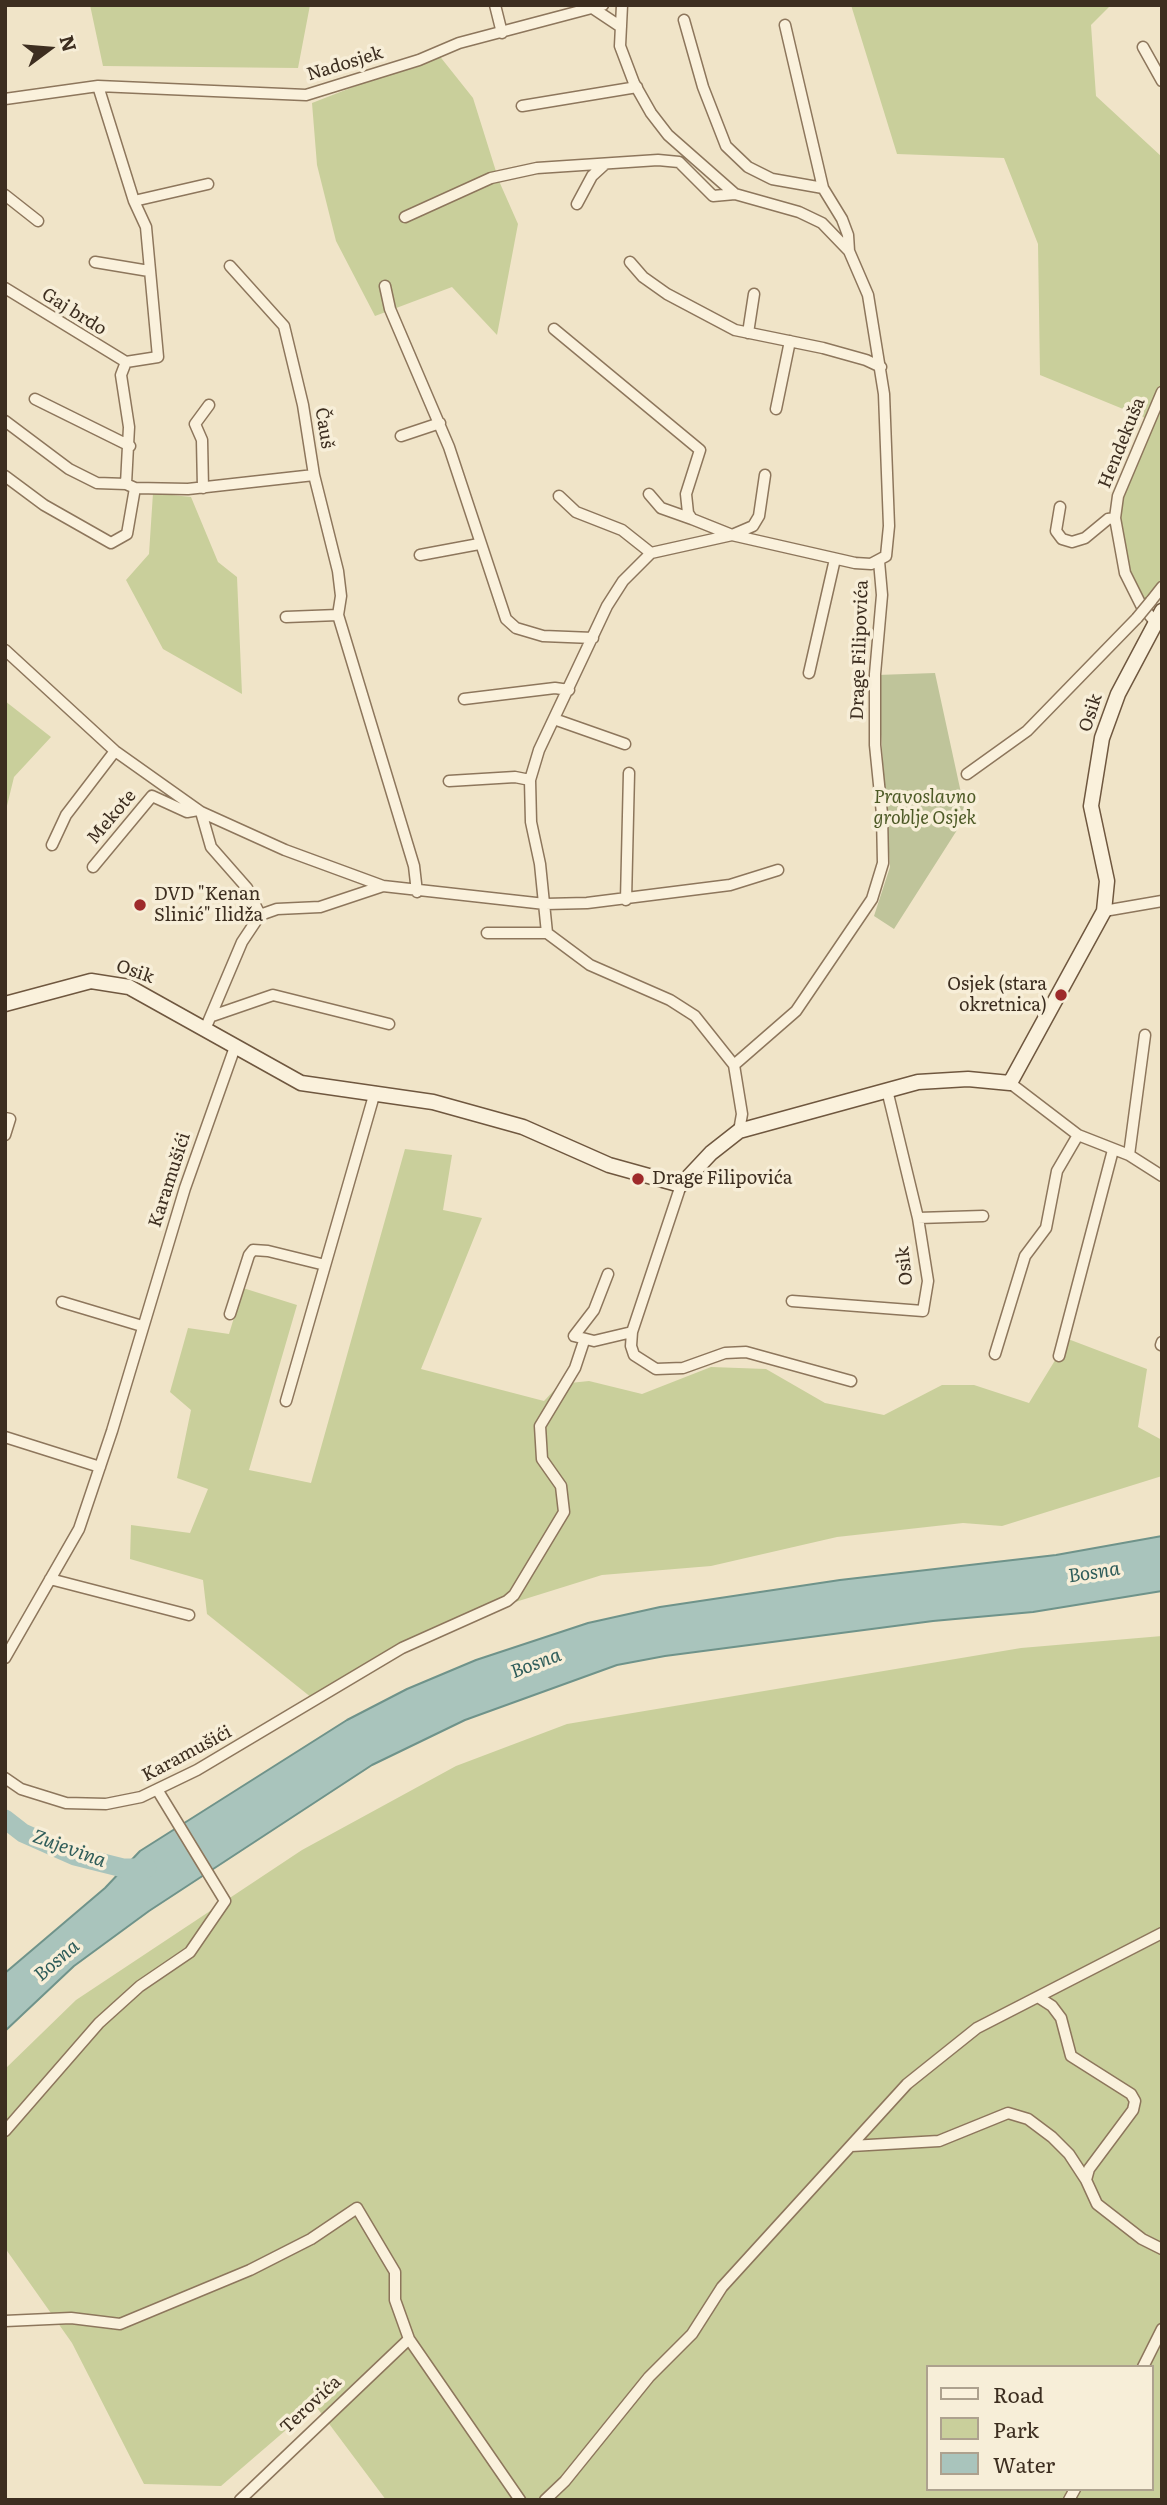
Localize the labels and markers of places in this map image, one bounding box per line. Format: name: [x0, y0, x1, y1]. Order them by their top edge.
place label: DVD "Kenan Slinić" Ilidža: [154, 884, 263, 926]
marker: DVD "Kenan Slinić" Ilidža: [132, 897, 148, 913]
place label: Osjek (stara okretnica): [947, 974, 1047, 1016]
marker: Osjek (stara okretnica): [1053, 987, 1069, 1003]
place label: Drage Filipovića: [652, 1168, 792, 1190]
marker: Drage Filipovića: [630, 1171, 646, 1187]

